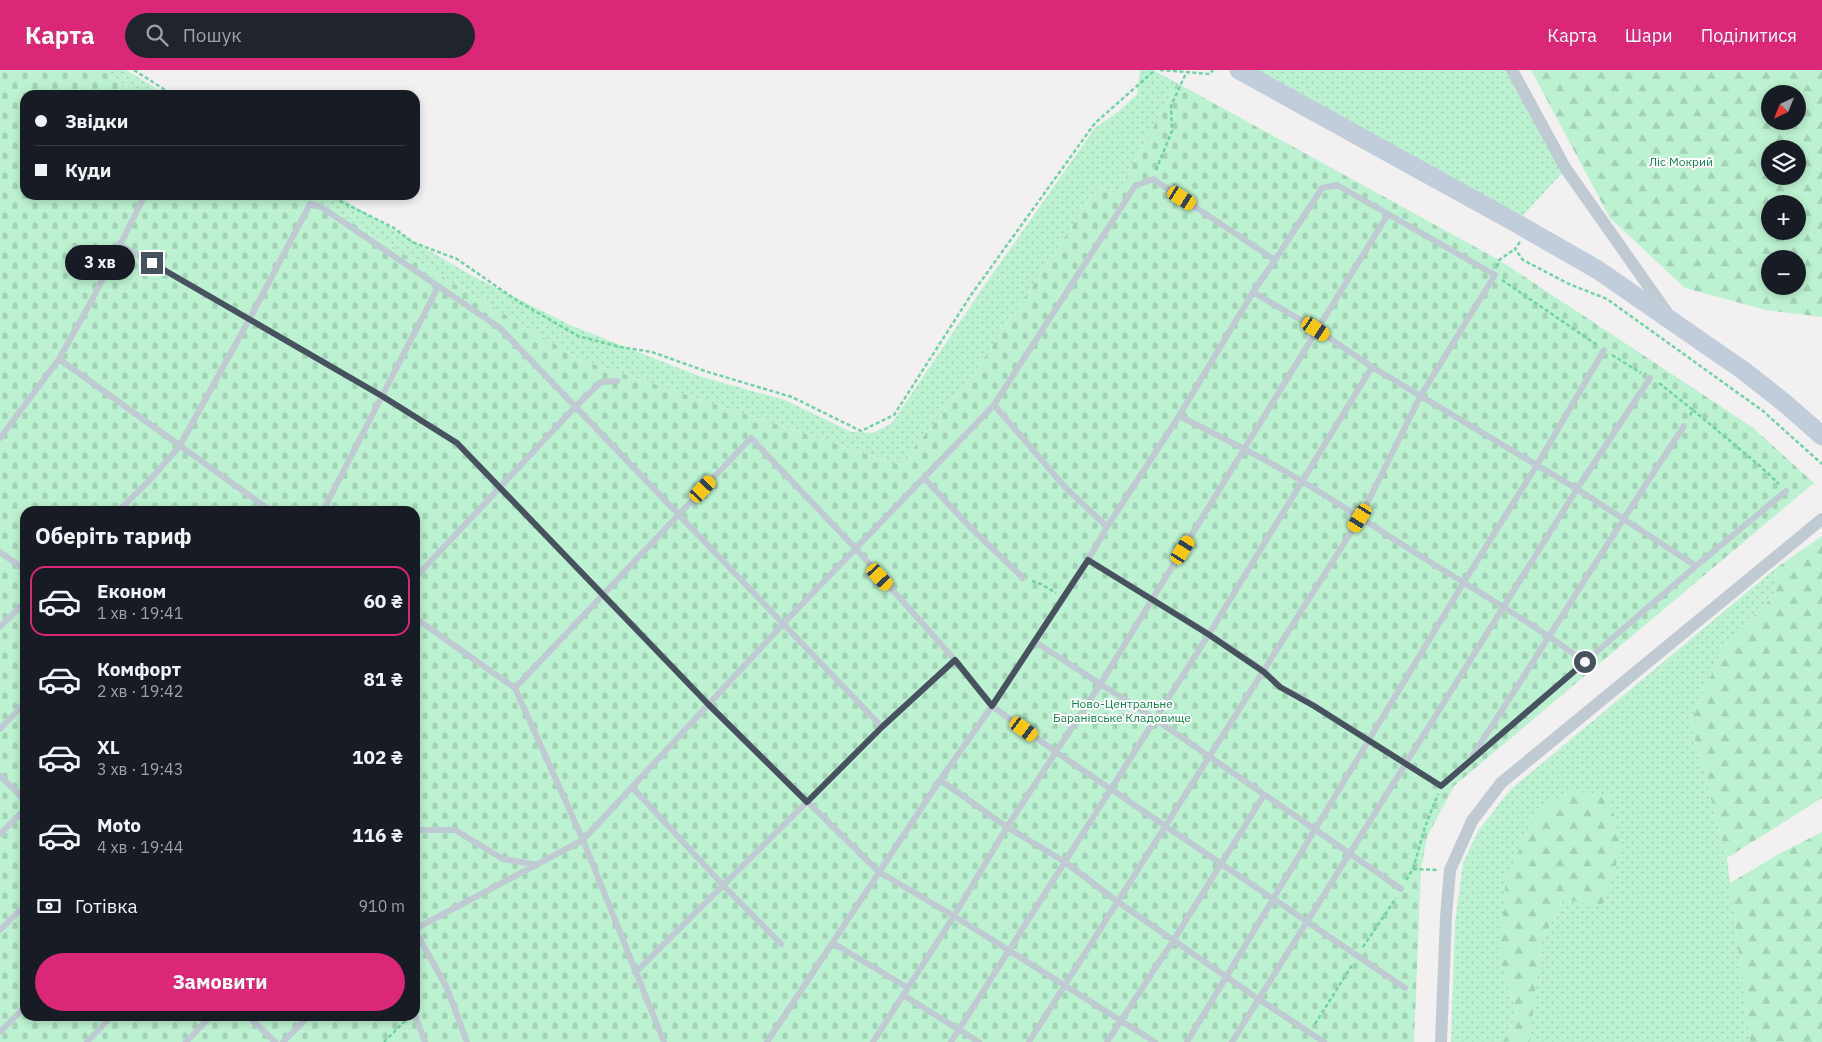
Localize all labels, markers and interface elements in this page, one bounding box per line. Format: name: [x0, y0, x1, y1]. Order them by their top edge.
search box: [125, 13, 475, 58]
text: Карта: [25, 19, 95, 51]
icon: search: [143, 21, 171, 49]
text: Пошук: [183, 23, 242, 47]
text: Карта: [1547, 24, 1597, 47]
text: Шари: [1625, 24, 1673, 47]
text: Поділитися: [1701, 24, 1797, 47]
north arrow: [1761, 85, 1806, 130]
map controls: [1761, 85, 1806, 295]
text: Звідки: [65, 109, 128, 133]
button: layers: [1761, 140, 1806, 185]
park label: Ліс Мокрий: [1649, 154, 1713, 169]
text: Куди: [65, 158, 111, 182]
car: [1165, 184, 1198, 212]
button: +: [1761, 195, 1806, 240]
callout: 3 хв: [64, 246, 134, 280]
button: −: [1761, 250, 1806, 295]
text: 3 хв: [84, 252, 116, 272]
route end: [141, 252, 163, 274]
car: [1299, 314, 1332, 344]
car: [687, 473, 718, 505]
car: [1345, 501, 1374, 535]
text: Оберіть тариф: [35, 521, 191, 550]
car: [1168, 533, 1197, 567]
car: [864, 561, 895, 593]
icon: car: [37, 579, 82, 624]
text: Економ: [97, 579, 166, 603]
text: 60 ₴: [363, 589, 403, 613]
text: 1 хв · 19:41: [97, 603, 183, 623]
route start: [1574, 651, 1596, 673]
icon: car: [37, 657, 82, 702]
text: Комфорт: [97, 657, 181, 681]
text: 81 ₴: [363, 667, 403, 691]
text: 2 хв · 19:42: [97, 681, 183, 701]
park label: Ново-Центральне Баранівське Кладовище: [1053, 696, 1191, 725]
car: [1007, 714, 1040, 744]
icon: car: [37, 735, 82, 780]
text: XL: [97, 735, 120, 759]
text: 102 ₴: [352, 745, 403, 769]
text: 3 хв · 19:43: [97, 759, 183, 779]
icon: car: [37, 813, 82, 858]
text: Moto: [97, 813, 141, 837]
text: 116 ₴: [352, 823, 403, 847]
text: 4 хв · 19:44: [97, 837, 183, 857]
icon: cash: [35, 892, 63, 920]
text: Готівка: [75, 894, 138, 918]
text: 910 m: [358, 896, 405, 916]
button: Замовити: [35, 953, 405, 1011]

